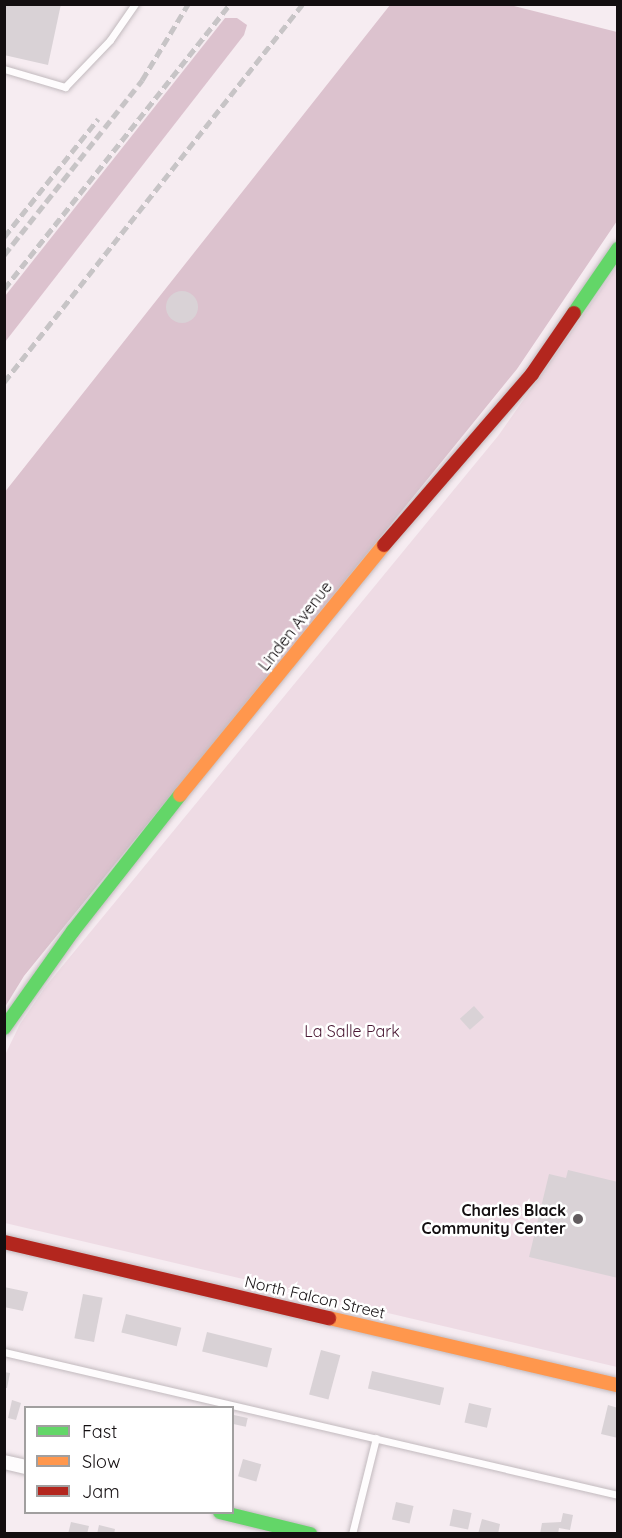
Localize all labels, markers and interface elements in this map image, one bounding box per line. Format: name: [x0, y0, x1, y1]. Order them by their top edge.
street label: Linden Avenue: [254, 577, 336, 675]
park label: La Salle Park: [304, 1021, 400, 1041]
place label: Charles Black Community Center: [422, 1200, 566, 1238]
marker: Charles Black Community Center: [571, 1212, 585, 1226]
street label: North Falcon Street: [243, 1271, 387, 1323]
legend: [24, 1406, 234, 1514]
text: Fast: [82, 1420, 117, 1443]
text: Slow: [82, 1450, 120, 1473]
text: Jam: [82, 1480, 120, 1503]

